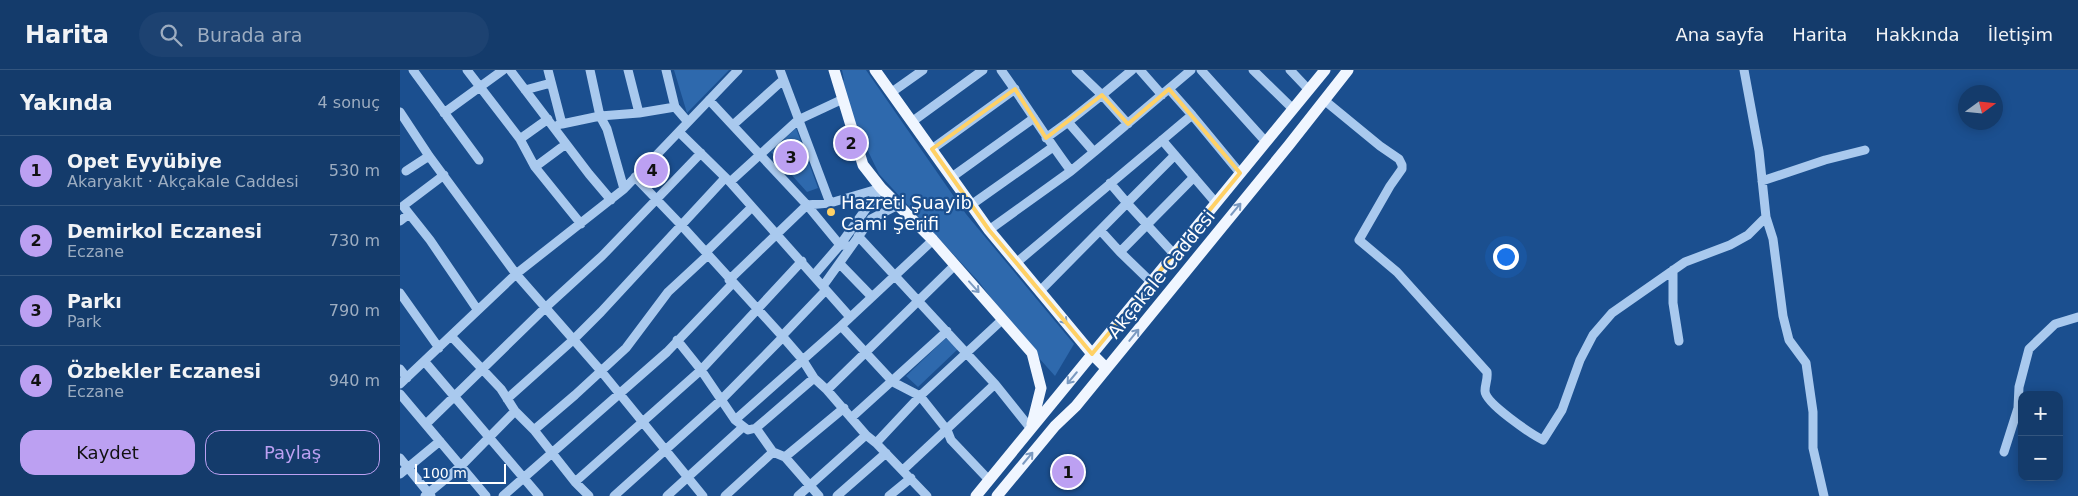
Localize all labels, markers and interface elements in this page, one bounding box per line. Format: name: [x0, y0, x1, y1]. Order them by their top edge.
search box: [139, 12, 489, 57]
text: Harita: [25, 21, 109, 49]
icon: search: [157, 21, 185, 49]
text: Burada ara: [197, 24, 302, 46]
text: Ana sayfa: [1675, 24, 1764, 45]
text: Harita: [1792, 24, 1847, 45]
text: Hakkında: [1875, 24, 1960, 45]
text: İletişim: [1988, 24, 2053, 45]
north arrow: [1958, 85, 2003, 130]
text: Yakında: [20, 91, 113, 115]
text: 4 sonuç: [318, 93, 380, 112]
pin: 2: [835, 124, 867, 162]
pin: 3: [775, 138, 807, 176]
text: Opet Eyyübiye: [67, 150, 222, 172]
pin: 4: [636, 151, 668, 189]
text: 1: [30, 161, 42, 180]
text: 530 m: [329, 161, 380, 180]
text: Akaryakıt · Akçakale Caddesi: [67, 172, 299, 191]
place label: Hazreti Şuayib Cami Şerifi: [841, 192, 972, 234]
one-way arrow: [1231, 203, 1242, 216]
marker: Hazreti Şuayib Cami Şerifi: [825, 206, 837, 218]
street label: Akçakale Caddesi: [1103, 206, 1219, 342]
text: Demirkol Eczanesi: [67, 220, 262, 242]
text: 2: [30, 231, 42, 250]
text: 730 m: [329, 231, 380, 250]
text: Eczane: [67, 242, 124, 261]
your location: [1493, 244, 1519, 270]
one-way arrow: [968, 281, 980, 294]
text: Parkı: [67, 290, 122, 312]
text: 3: [30, 301, 42, 320]
text: 790 m: [329, 301, 380, 320]
text: Park: [67, 312, 102, 331]
one-way arrow: [1057, 312, 1068, 325]
one-way arrow: [1128, 329, 1139, 342]
text: Özbekler Eczanesi: [67, 360, 261, 382]
text: 4: [30, 371, 42, 390]
text: 940 m: [329, 371, 380, 390]
one-way arrow: [1066, 372, 1077, 385]
text: Eczane: [67, 382, 124, 401]
map controls: [2018, 391, 2063, 481]
button: +: [2018, 391, 2063, 436]
button: Kaydet: [20, 430, 195, 475]
button: Paylaş: [205, 430, 380, 475]
button: −: [2018, 436, 2063, 481]
one-way arrow: [1023, 452, 1034, 465]
pin: 1: [1052, 453, 1084, 491]
scale bar: [415, 461, 506, 484]
text: 100 m: [422, 465, 467, 481]

